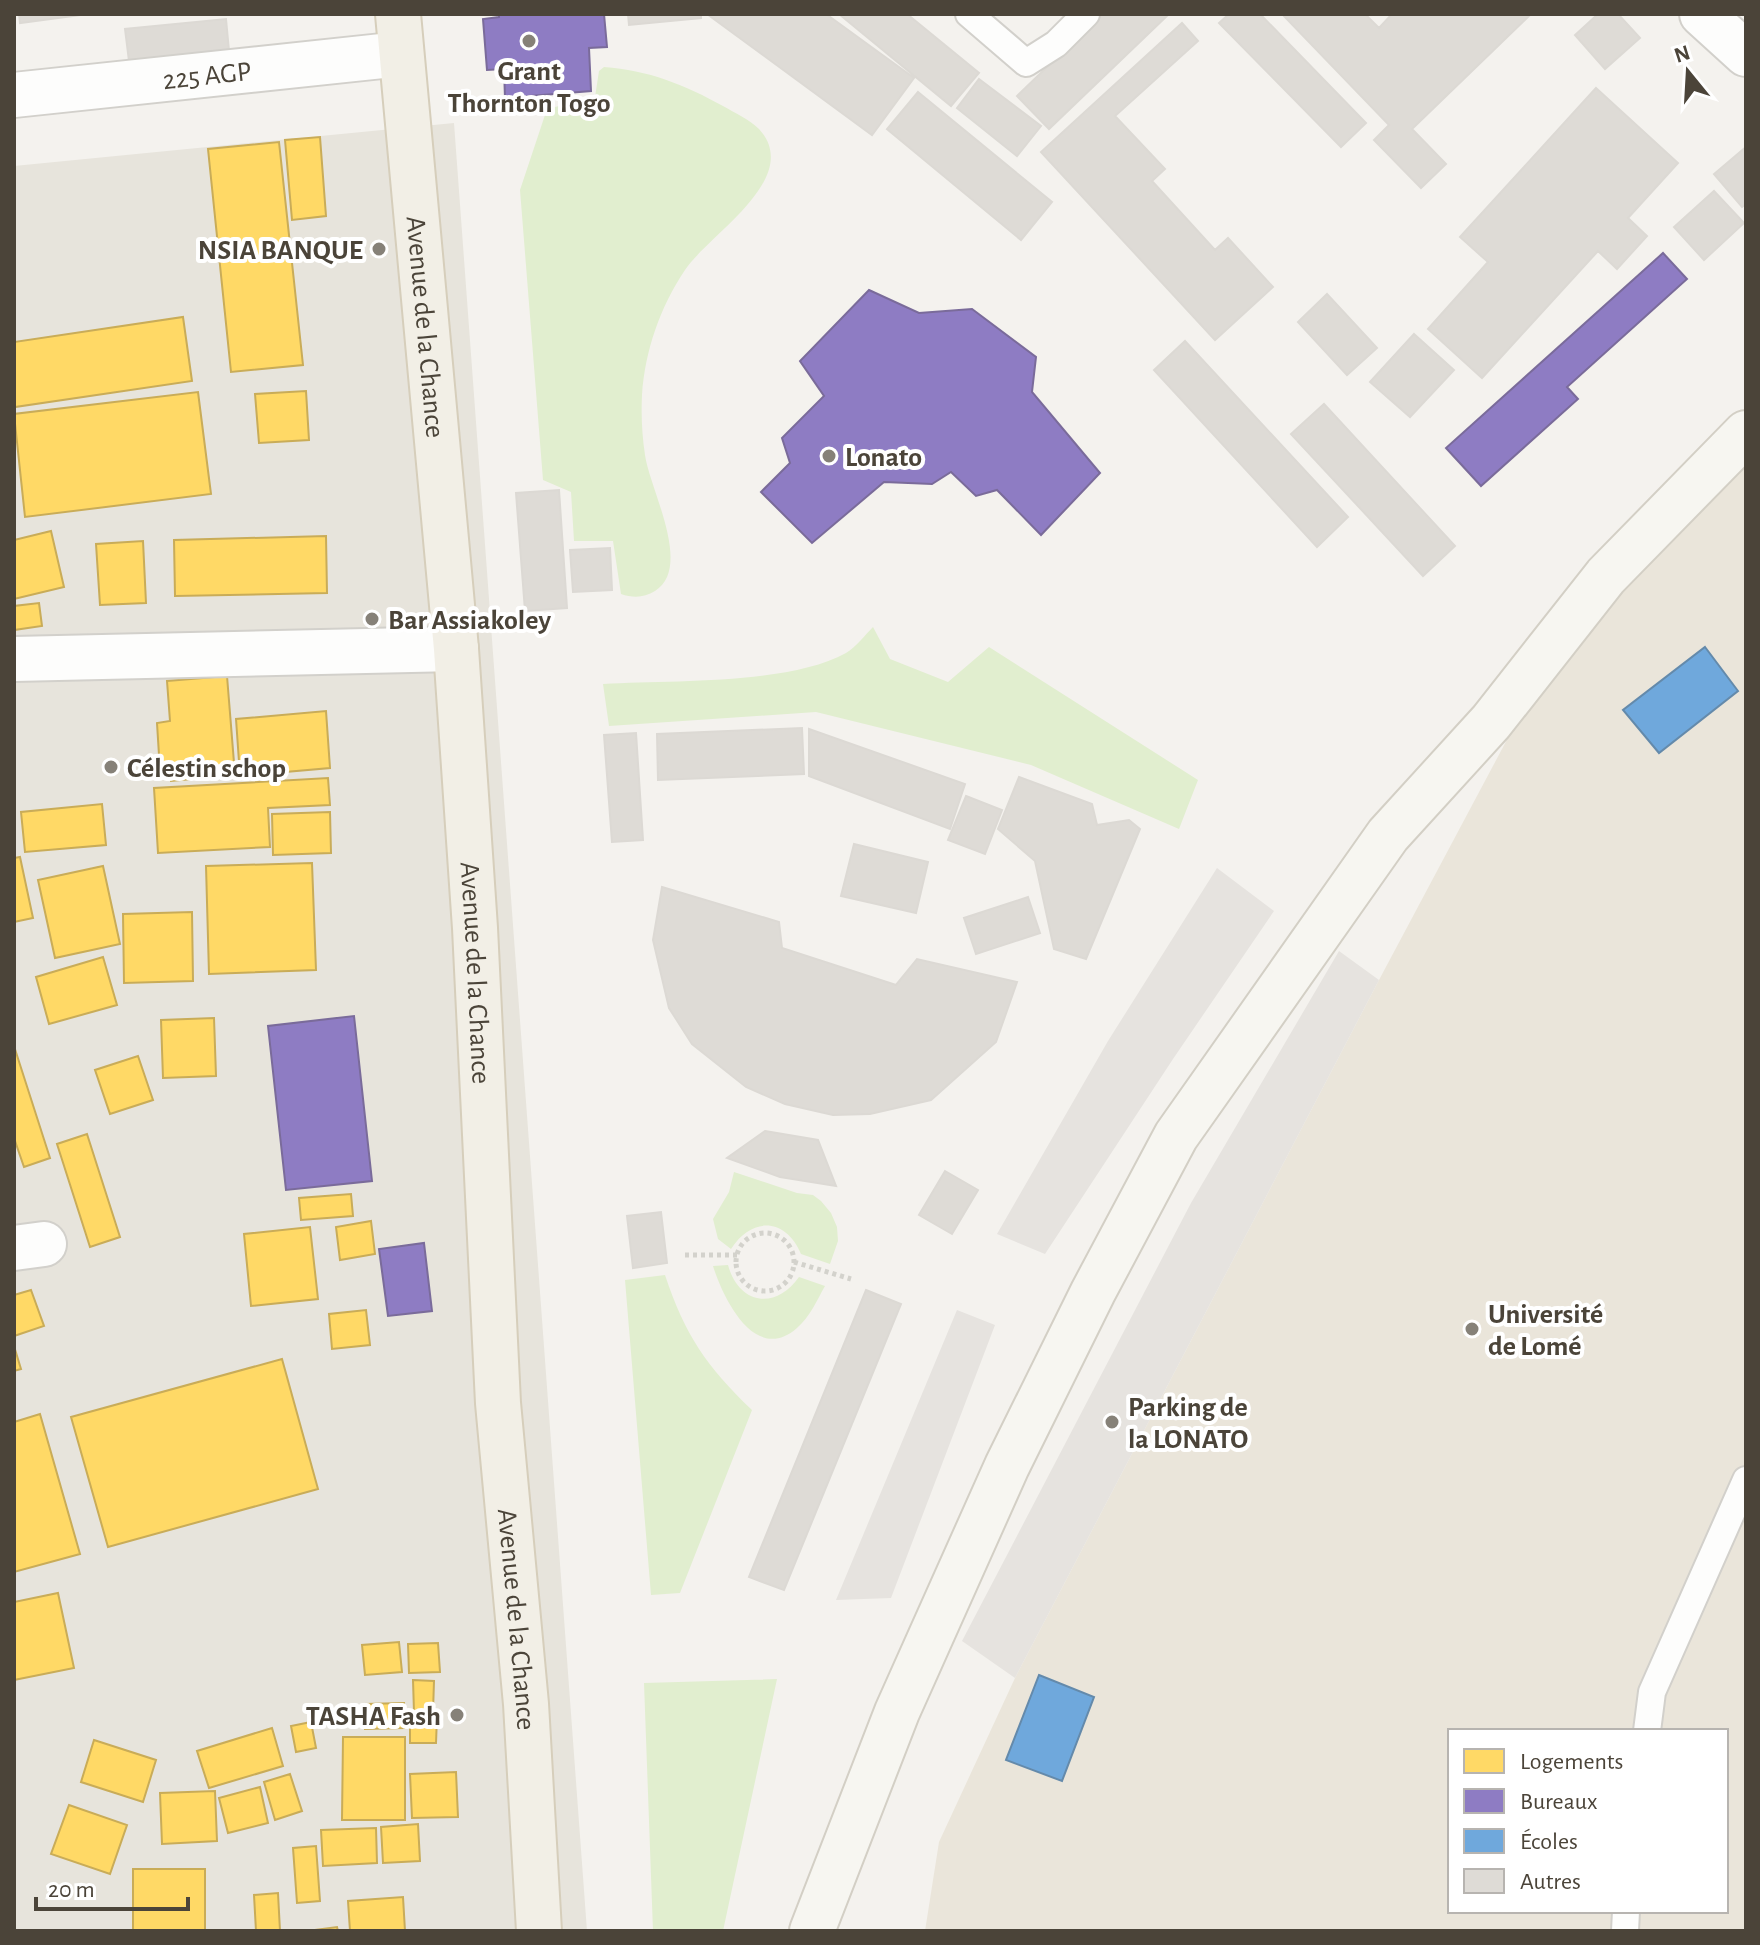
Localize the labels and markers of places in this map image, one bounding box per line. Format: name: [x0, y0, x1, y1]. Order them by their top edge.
marker: Grant Thornton Togo: [520, 32, 538, 50]
place label: Grant Thornton Togo: [447, 58, 611, 118]
place label: NSIA BANQUE: [198, 237, 363, 265]
marker: NSIA BANQUE: [370, 240, 388, 258]
place label: Lonato: [845, 444, 922, 472]
marker: Lonato: [820, 447, 838, 465]
place label: Bar Assiakoley: [388, 607, 551, 635]
marker: Bar Assiakoley: [363, 610, 381, 628]
place label: Célestin schop: [127, 755, 286, 783]
marker: Célestin schop: [102, 758, 120, 776]
place label: Université de Lomé: [1488, 1301, 1603, 1361]
marker: Université de Lomé: [1463, 1320, 1481, 1338]
place label: Parking de la LONATO: [1128, 1394, 1248, 1454]
marker: Parking de la LONATO: [1103, 1413, 1121, 1431]
place label: TASHA Fash: [306, 1703, 441, 1731]
marker: TASHA Fash: [448, 1706, 466, 1724]

